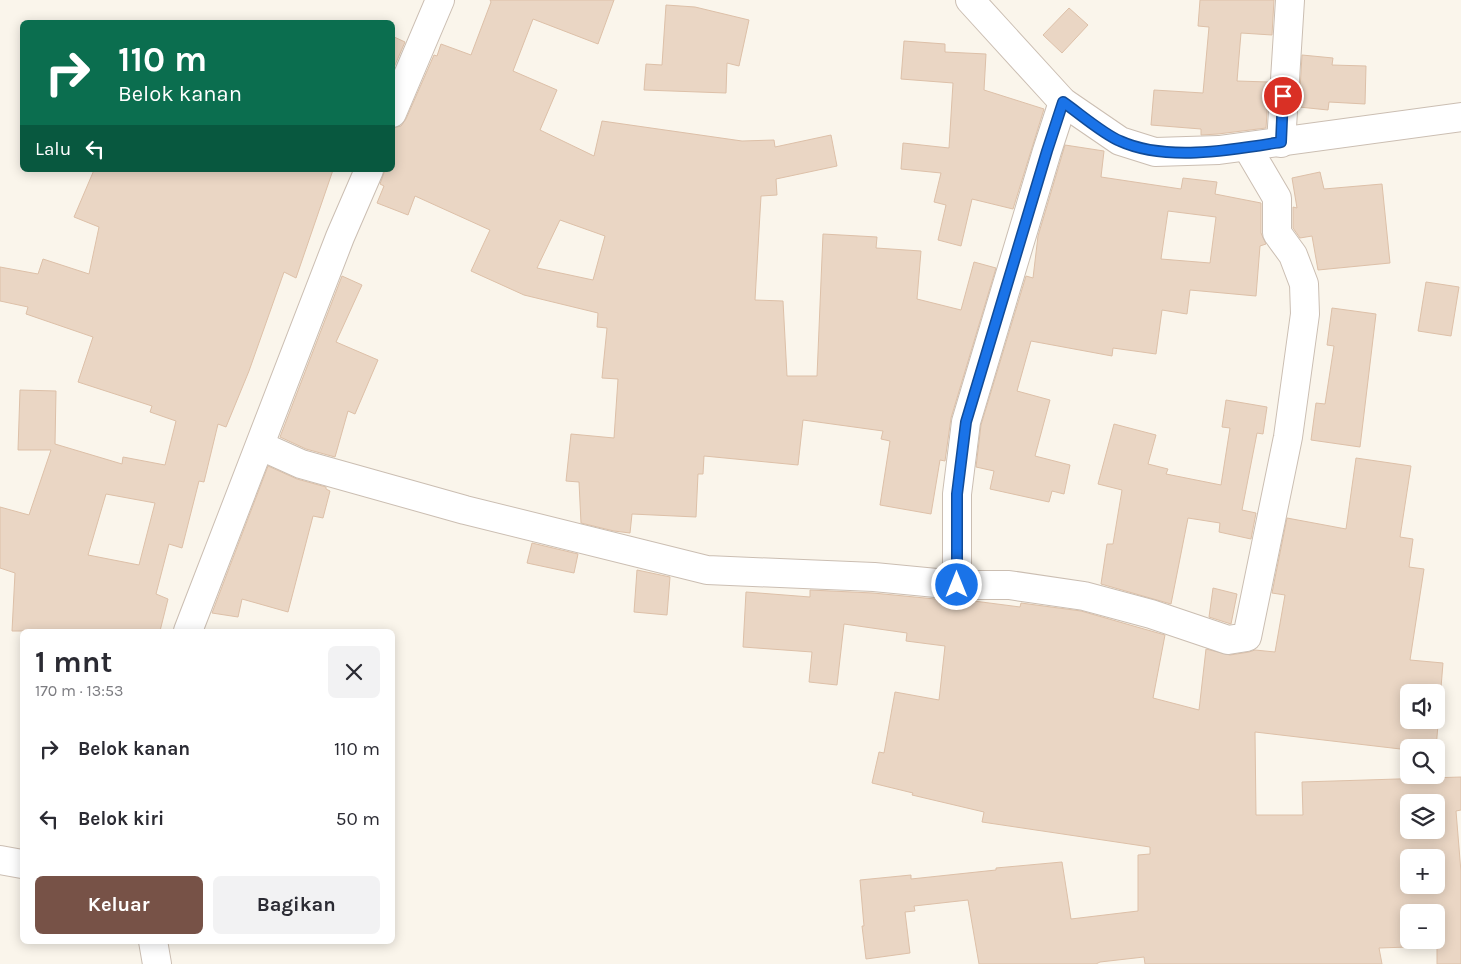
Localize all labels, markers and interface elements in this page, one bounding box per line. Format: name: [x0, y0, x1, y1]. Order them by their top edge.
text: 110 m: [118, 39, 207, 80]
icon: right: [35, 40, 100, 105]
pin: [1262, 75, 1304, 117]
text: Belok kanan: [118, 81, 242, 107]
icon: arrive: [1269, 82, 1297, 110]
icon: left: [81, 135, 109, 163]
text: Lalu: [35, 138, 71, 160]
position arrow: [930, 558, 982, 610]
text: 1 mnt: [35, 644, 112, 680]
button: close: [328, 646, 380, 698]
text: 170 m · 13:53: [35, 681, 123, 700]
map controls: [1400, 684, 1445, 949]
button: sound: [1400, 684, 1445, 729]
icon: right: [35, 735, 63, 763]
text: Belok kanan: [78, 738, 190, 760]
text: 110 m: [334, 738, 380, 760]
button: search: [1400, 739, 1445, 784]
button: layers: [1400, 794, 1445, 839]
icon: left: [35, 805, 63, 833]
text: Belok kiri: [78, 808, 164, 830]
text: 50 m: [336, 808, 380, 830]
button: +: [1400, 849, 1445, 894]
button: Keluar: [35, 876, 203, 934]
button: Bagikan: [213, 876, 380, 934]
button: −: [1400, 904, 1445, 949]

